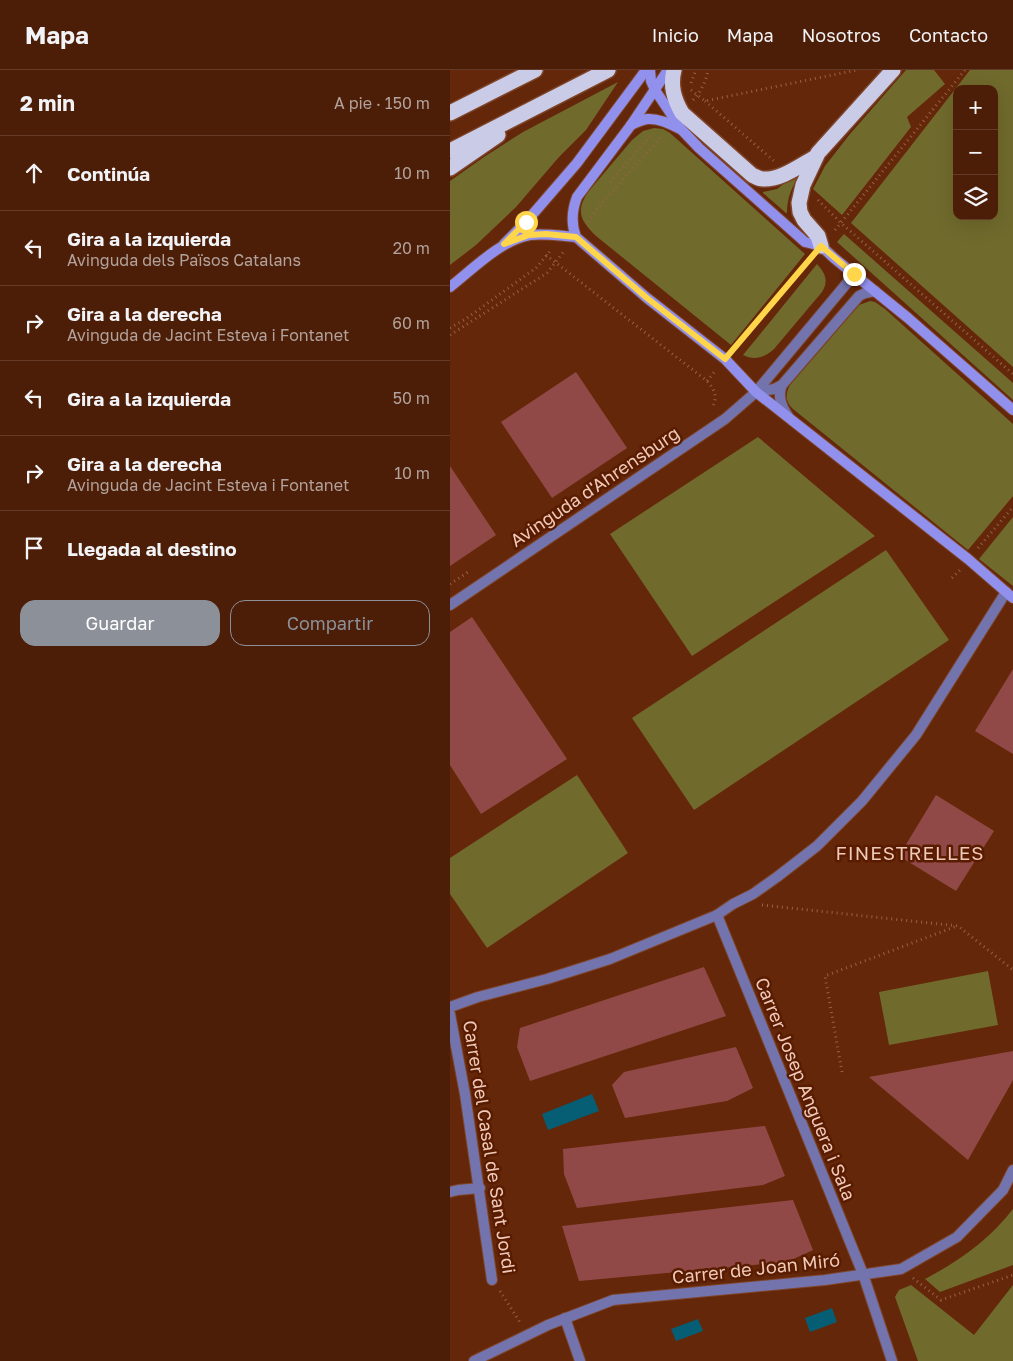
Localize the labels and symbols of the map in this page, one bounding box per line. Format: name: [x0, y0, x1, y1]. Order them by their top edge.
route start: [515, 211, 538, 234]
route end: [843, 263, 866, 286]
street label: Avinguda d'Ahrensburg: [506, 421, 683, 551]
district label: FINESTRELLES: [836, 841, 984, 864]
street label: Carrer Josep Anguera i Sala: [751, 974, 861, 1203]
street label: Carrer del Casal de Sant Jordi: [459, 1019, 521, 1275]
street label: Carrer de Joan Miró: [671, 1248, 841, 1288]

